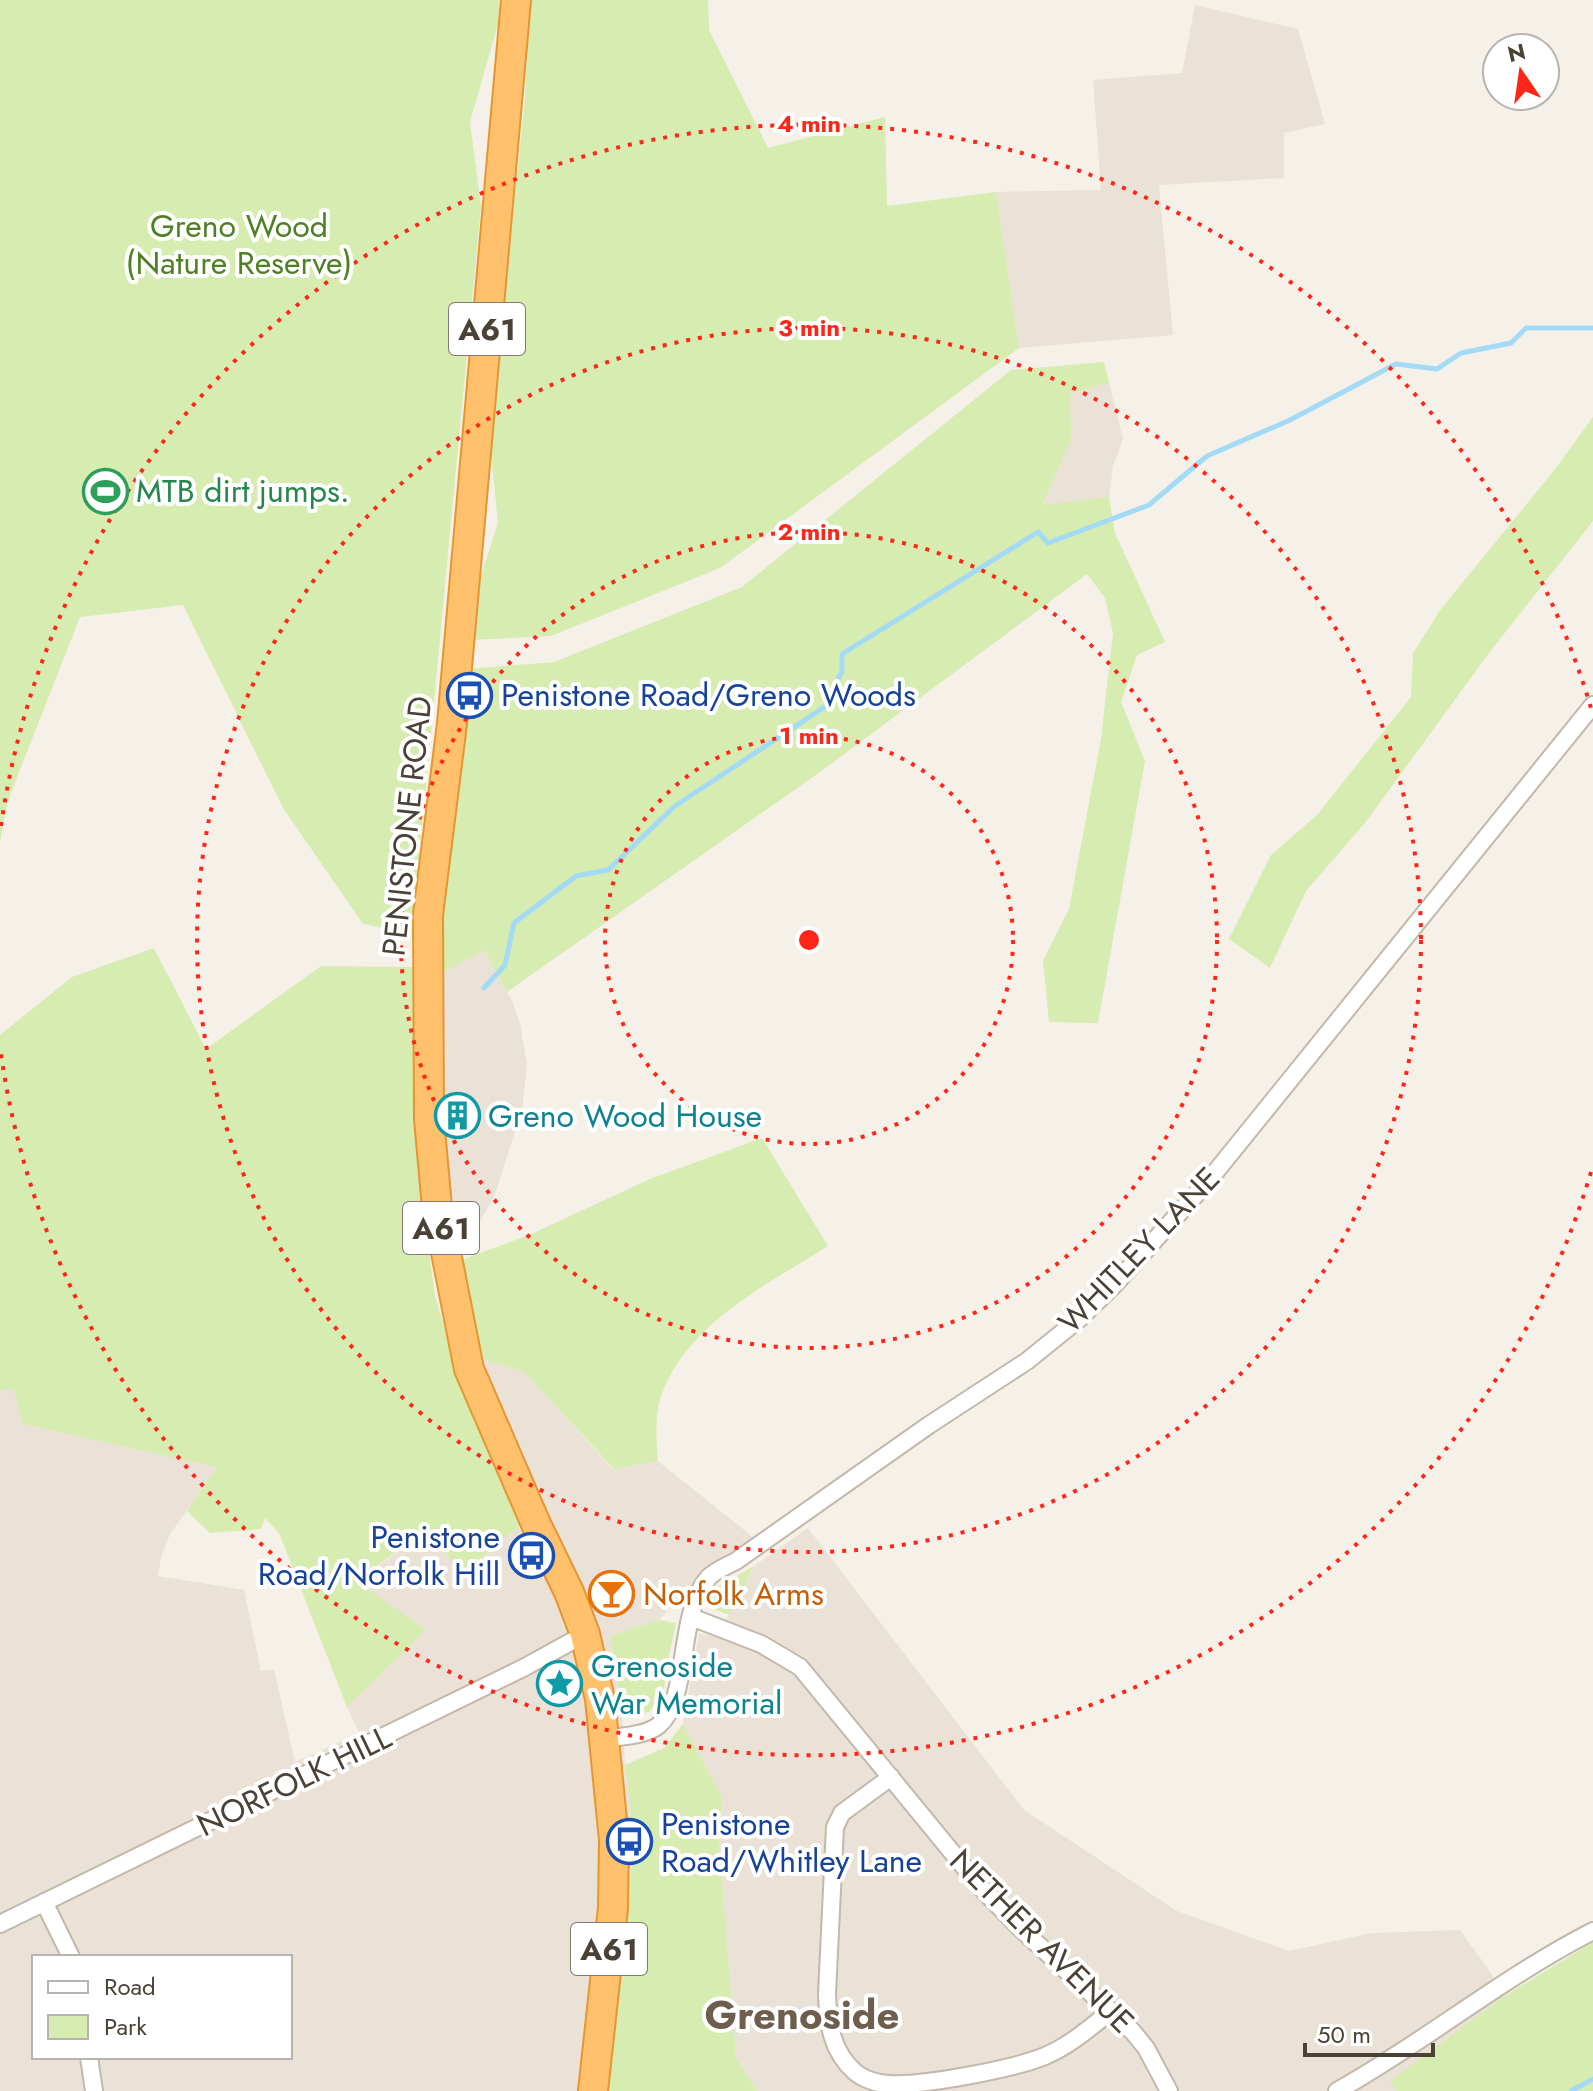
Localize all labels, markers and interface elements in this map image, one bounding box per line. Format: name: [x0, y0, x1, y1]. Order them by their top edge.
north arrow: [1481, 32, 1561, 112]
text: N: [1504, 35, 1529, 70]
text: 4 min: [777, 106, 841, 141]
park label: Greno Wood (Nature Reserve): [126, 203, 352, 286]
road number: A61: [449, 303, 525, 355]
text: 3 min: [778, 310, 840, 345]
sports icon: MTB dirt jumps.: [81, 467, 129, 515]
place label: MTB dirt jumps.: [136, 468, 350, 514]
text: 2 min: [777, 514, 841, 549]
bus stop icon: Penistone Road/Greno Woods: [446, 671, 494, 719]
place label: Penistone Road/Greno Woods: [501, 672, 916, 718]
street label: PENISTONE ROAD: [370, 694, 444, 958]
text: 1 min: [779, 718, 839, 753]
centre of rings: [795, 926, 823, 954]
building icon: Greno Wood House: [433, 1092, 481, 1140]
place label: Greno Wood House: [488, 1093, 762, 1139]
street label: WHITLEY LANE: [1048, 1156, 1230, 1344]
road number: A61: [403, 1202, 479, 1254]
place label: Penistone Road/Norfolk Hill: [258, 1514, 500, 1597]
bus stop icon: Penistone Road/Norfolk Hill: [507, 1531, 555, 1579]
bar icon: Norfolk Arms: [588, 1570, 636, 1618]
place label: Norfolk Arms: [643, 1571, 824, 1617]
place label: Grenoside War Memorial: [591, 1643, 782, 1726]
place icon: Grenoside War Memorial: [536, 1660, 584, 1708]
street label: NORFOLK HILL: [189, 1714, 399, 1848]
place label: Penistone Road/Whitley Lane: [661, 1801, 922, 1884]
bus stop icon: Penistone Road/Whitley Lane: [606, 1818, 654, 1866]
street label: NETHER AVENUE: [939, 1838, 1145, 2044]
road number: A61: [571, 1923, 647, 1975]
legend: [32, 1955, 292, 2059]
text: Road: [104, 1969, 156, 2004]
district label: Grenoside: [705, 1986, 899, 2044]
scale bar: [1305, 2007, 1433, 2057]
text: Park: [104, 2009, 147, 2044]
text: 50 m: [1317, 2017, 1371, 2052]

